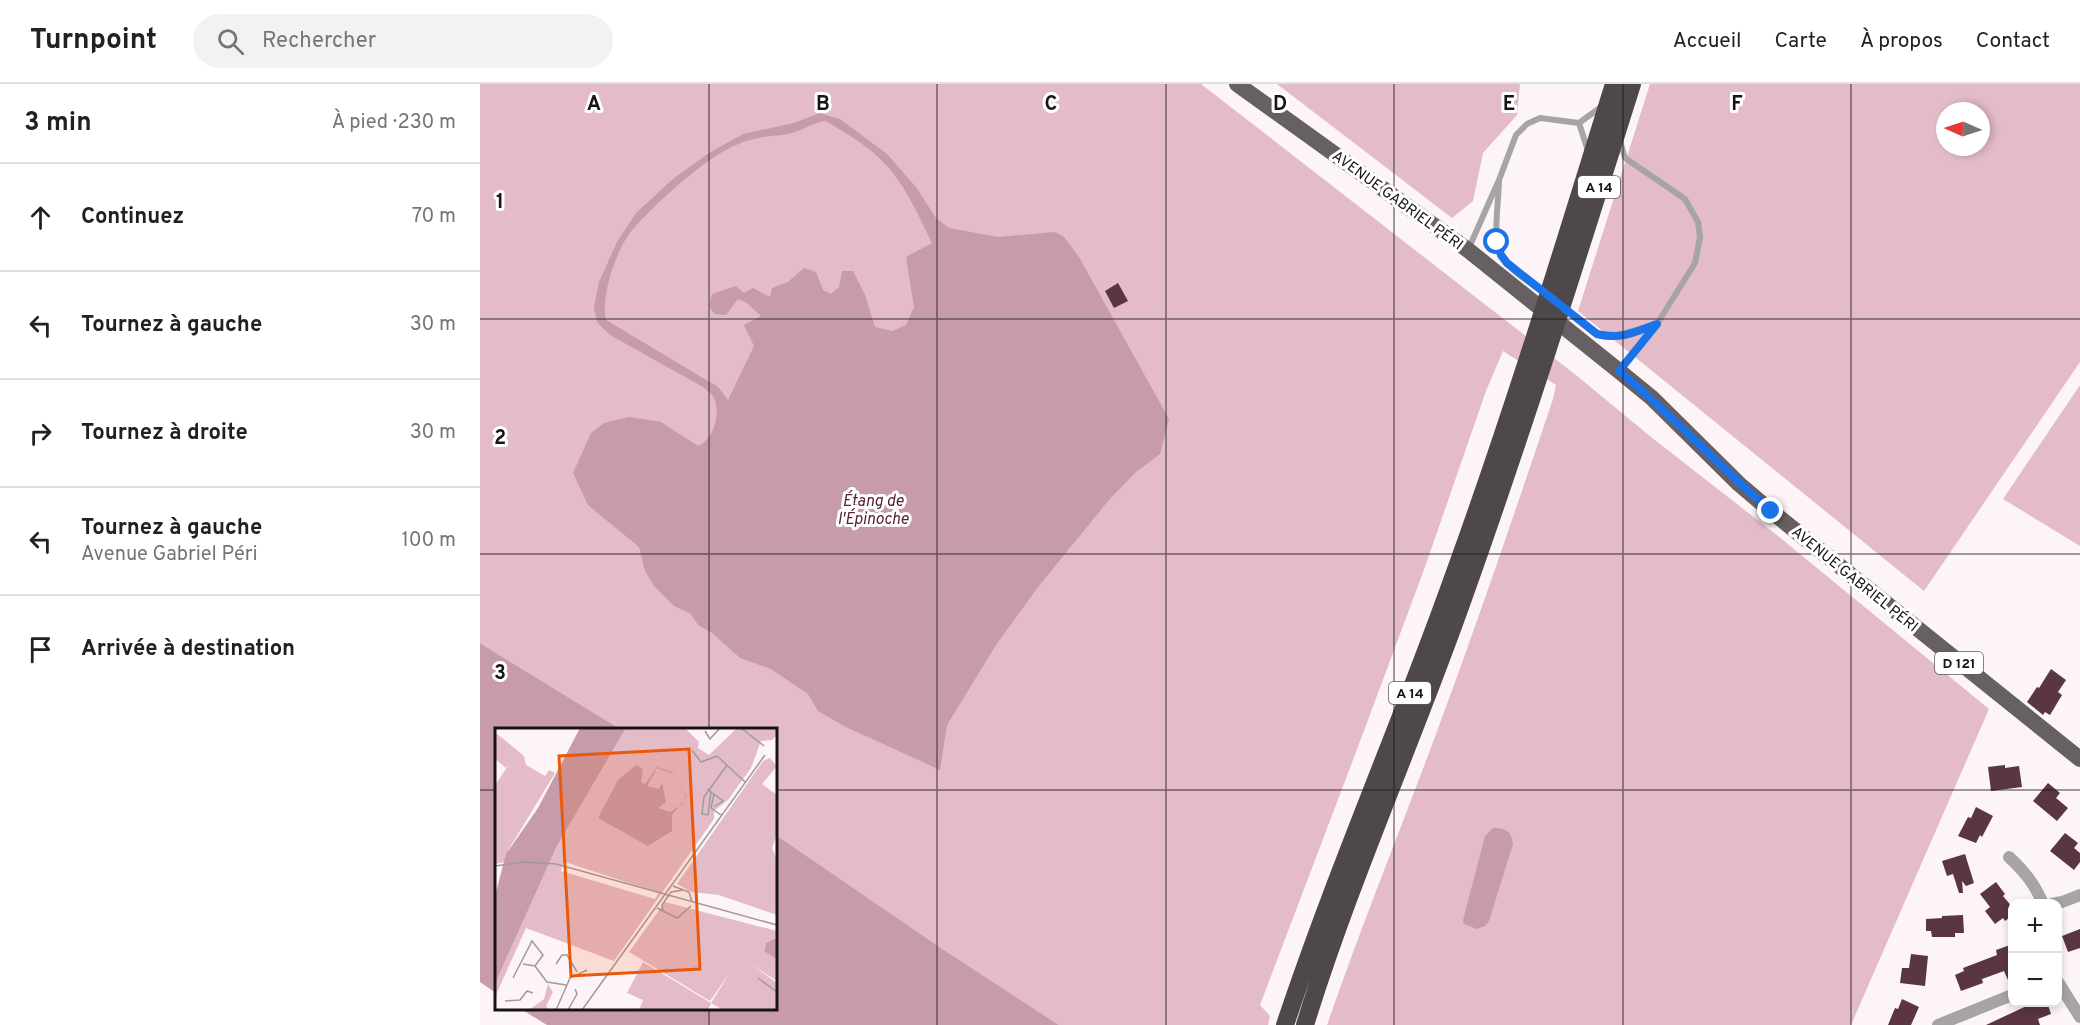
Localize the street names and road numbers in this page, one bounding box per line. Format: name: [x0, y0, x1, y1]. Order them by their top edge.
street label: AVENUE GABRIEL PÉRI: [1328, 146, 1467, 255]
road number: A 14: [1578, 176, 1620, 198]
street label: AVENUE GABRIEL PÉRI: [1787, 522, 1922, 637]
road number: D 121: [1935, 652, 1983, 674]
road number: A 14: [1389, 682, 1431, 704]

